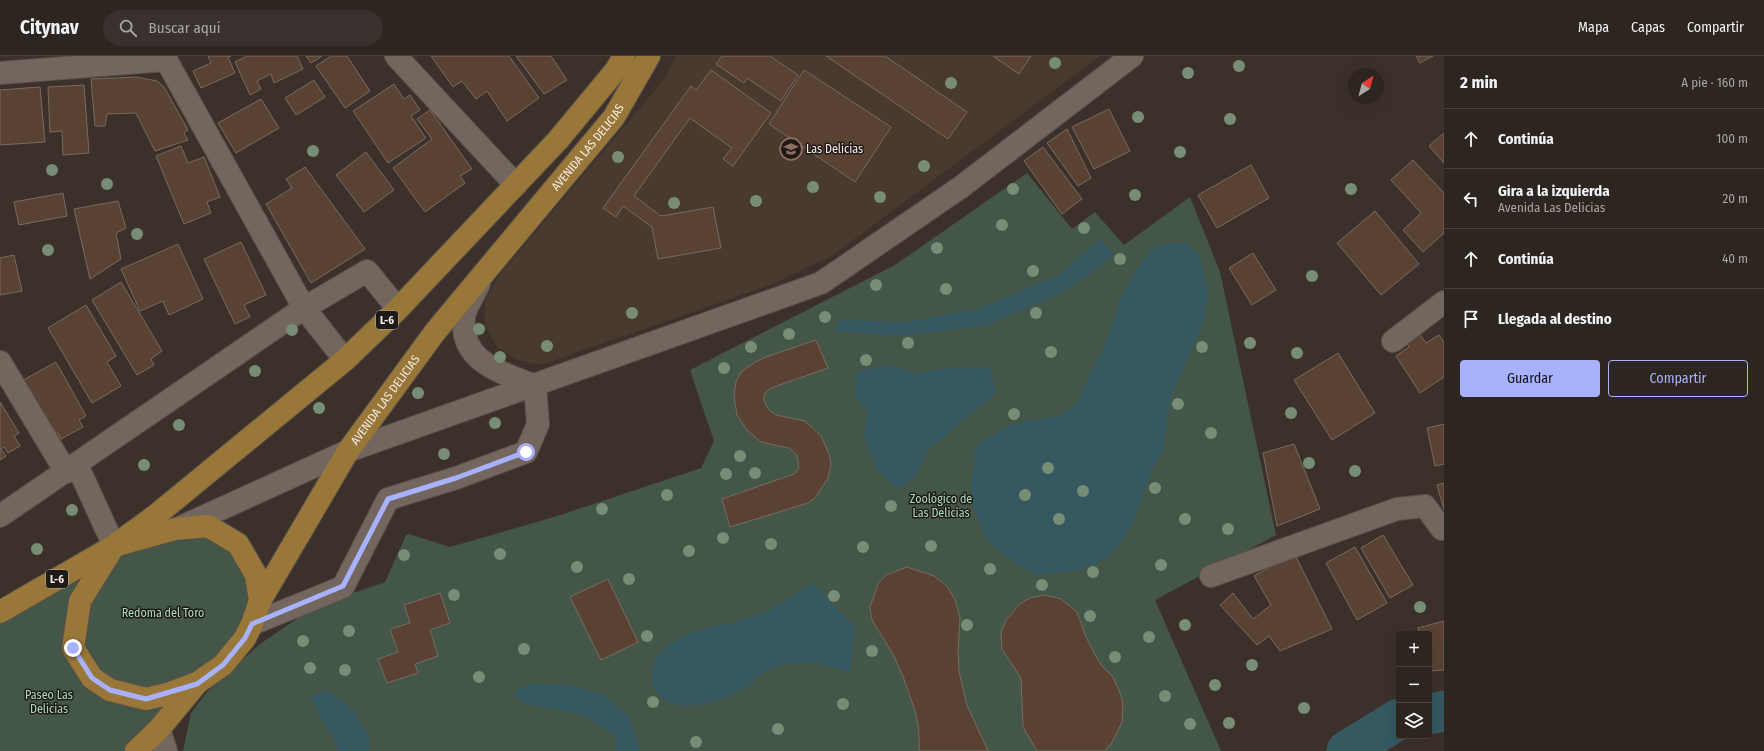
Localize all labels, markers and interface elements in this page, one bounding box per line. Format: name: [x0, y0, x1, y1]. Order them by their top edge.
search box: [103, 10, 383, 46]
text: Citynav: [20, 16, 79, 39]
icon: search: [117, 17, 139, 39]
text: Buscar aquí: [149, 19, 220, 37]
text: Mapa: [1578, 19, 1609, 36]
text: Capas: [1631, 19, 1665, 36]
text: Compartir: [1687, 19, 1744, 36]
north arrow: [1348, 68, 1384, 104]
text: 2 min: [1460, 72, 1498, 93]
text: A pie · 160 m: [1681, 75, 1748, 90]
street label: AVENIDA LAS DELICIAS: [549, 102, 627, 194]
icon: ahead: [1460, 128, 1482, 150]
text: Continúa: [1498, 130, 1554, 148]
text: 100 m: [1716, 131, 1748, 146]
school or university icon: Las Delicias: [778, 136, 804, 162]
place label: Las Delicias: [806, 142, 863, 156]
text: Gira a la izquierda: [1498, 182, 1610, 200]
icon: left: [1460, 188, 1482, 210]
text: 20 m: [1722, 191, 1748, 206]
text: Avenida Las Delicias: [1498, 200, 1605, 215]
icon: ahead: [1460, 248, 1482, 270]
text: Continúa: [1498, 250, 1554, 268]
text: 40 m: [1722, 251, 1748, 266]
icon: arrive: [1460, 308, 1482, 330]
text: Llegada al destino: [1498, 310, 1612, 328]
road number: L-6: [376, 311, 398, 329]
street label: AVENIDA LAS DELICIAS: [348, 352, 423, 448]
button: Guardar: [1460, 360, 1600, 397]
button: Compartir: [1608, 360, 1748, 397]
route start: [517, 443, 535, 461]
park label: Zoológico de Las Delicias: [910, 492, 972, 520]
road number: L-6: [46, 570, 68, 588]
park label: Redoma del Toro: [122, 606, 204, 620]
map controls: [1396, 631, 1432, 739]
button: +: [1396, 631, 1432, 667]
route end: [64, 639, 82, 657]
button: −: [1396, 667, 1432, 703]
park label: Paseo Las Delicias: [25, 688, 73, 716]
button: layers: [1396, 703, 1432, 739]

